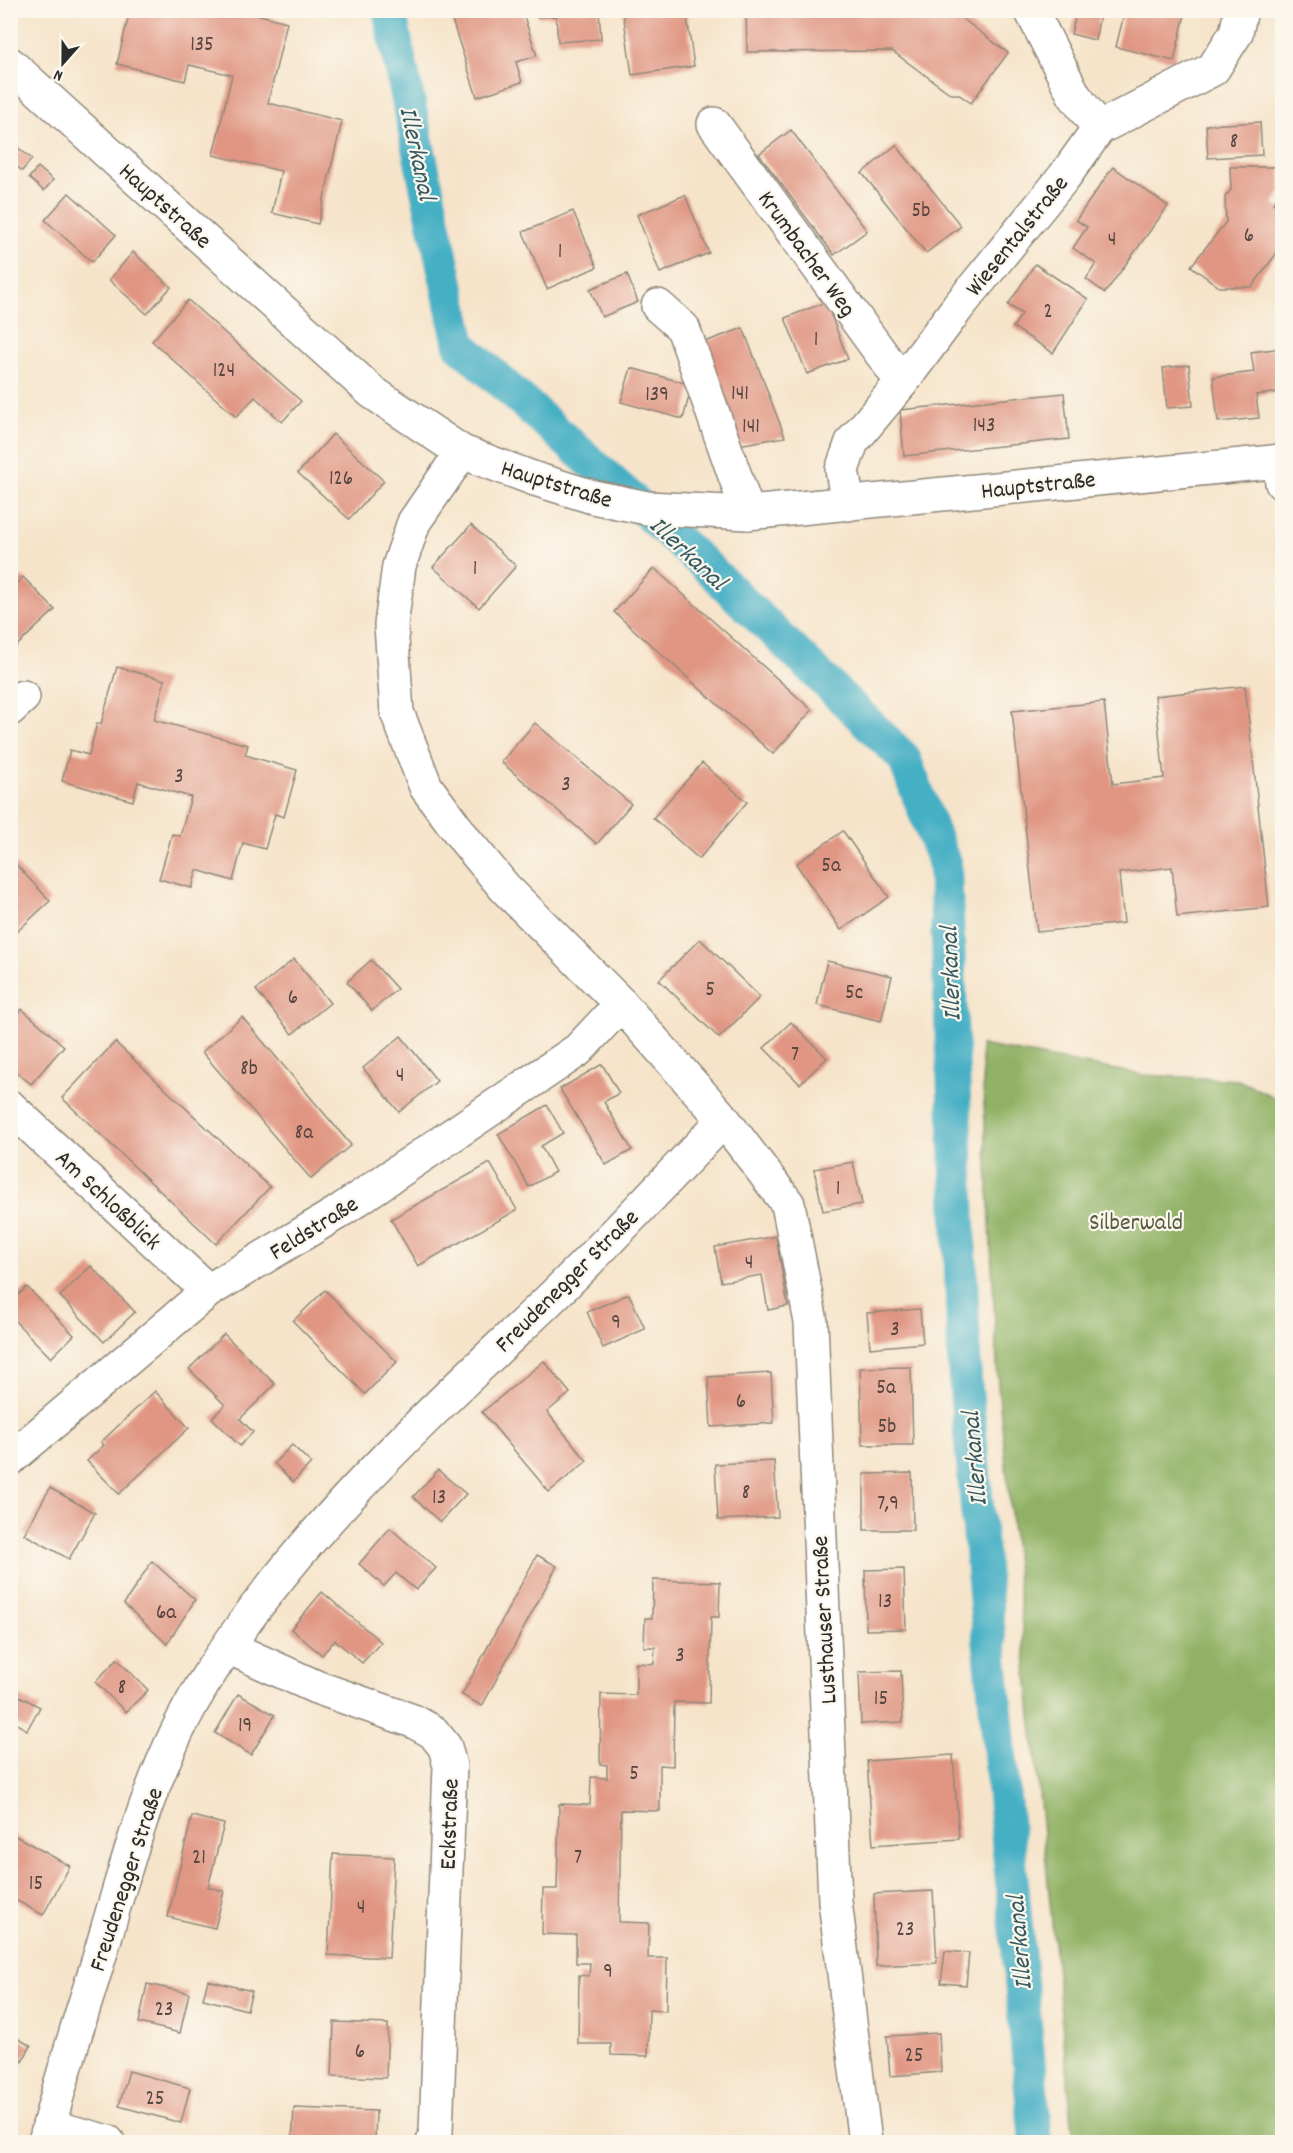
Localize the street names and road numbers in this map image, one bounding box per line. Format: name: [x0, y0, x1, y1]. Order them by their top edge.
street label: Hauptstraße: [110, 156, 218, 258]
street label: Wiesentalstraße: [959, 169, 1078, 305]
street label: Krumbacher Weg: [748, 185, 863, 325]
street label: Hauptstraße: [496, 453, 616, 519]
street label: Hauptstraße: [979, 464, 1097, 510]
street label: Am Schloßblick: [46, 1143, 168, 1259]
street label: Feldstraße: [263, 1189, 366, 1270]
street label: Freudenegger Straße: [488, 1202, 648, 1362]
street label: Lusthauser Straße: [805, 1535, 847, 1705]
street label: Eckstraße: [432, 1778, 470, 1870]
street label: Freudenegger Straße: [82, 1784, 174, 1976]

